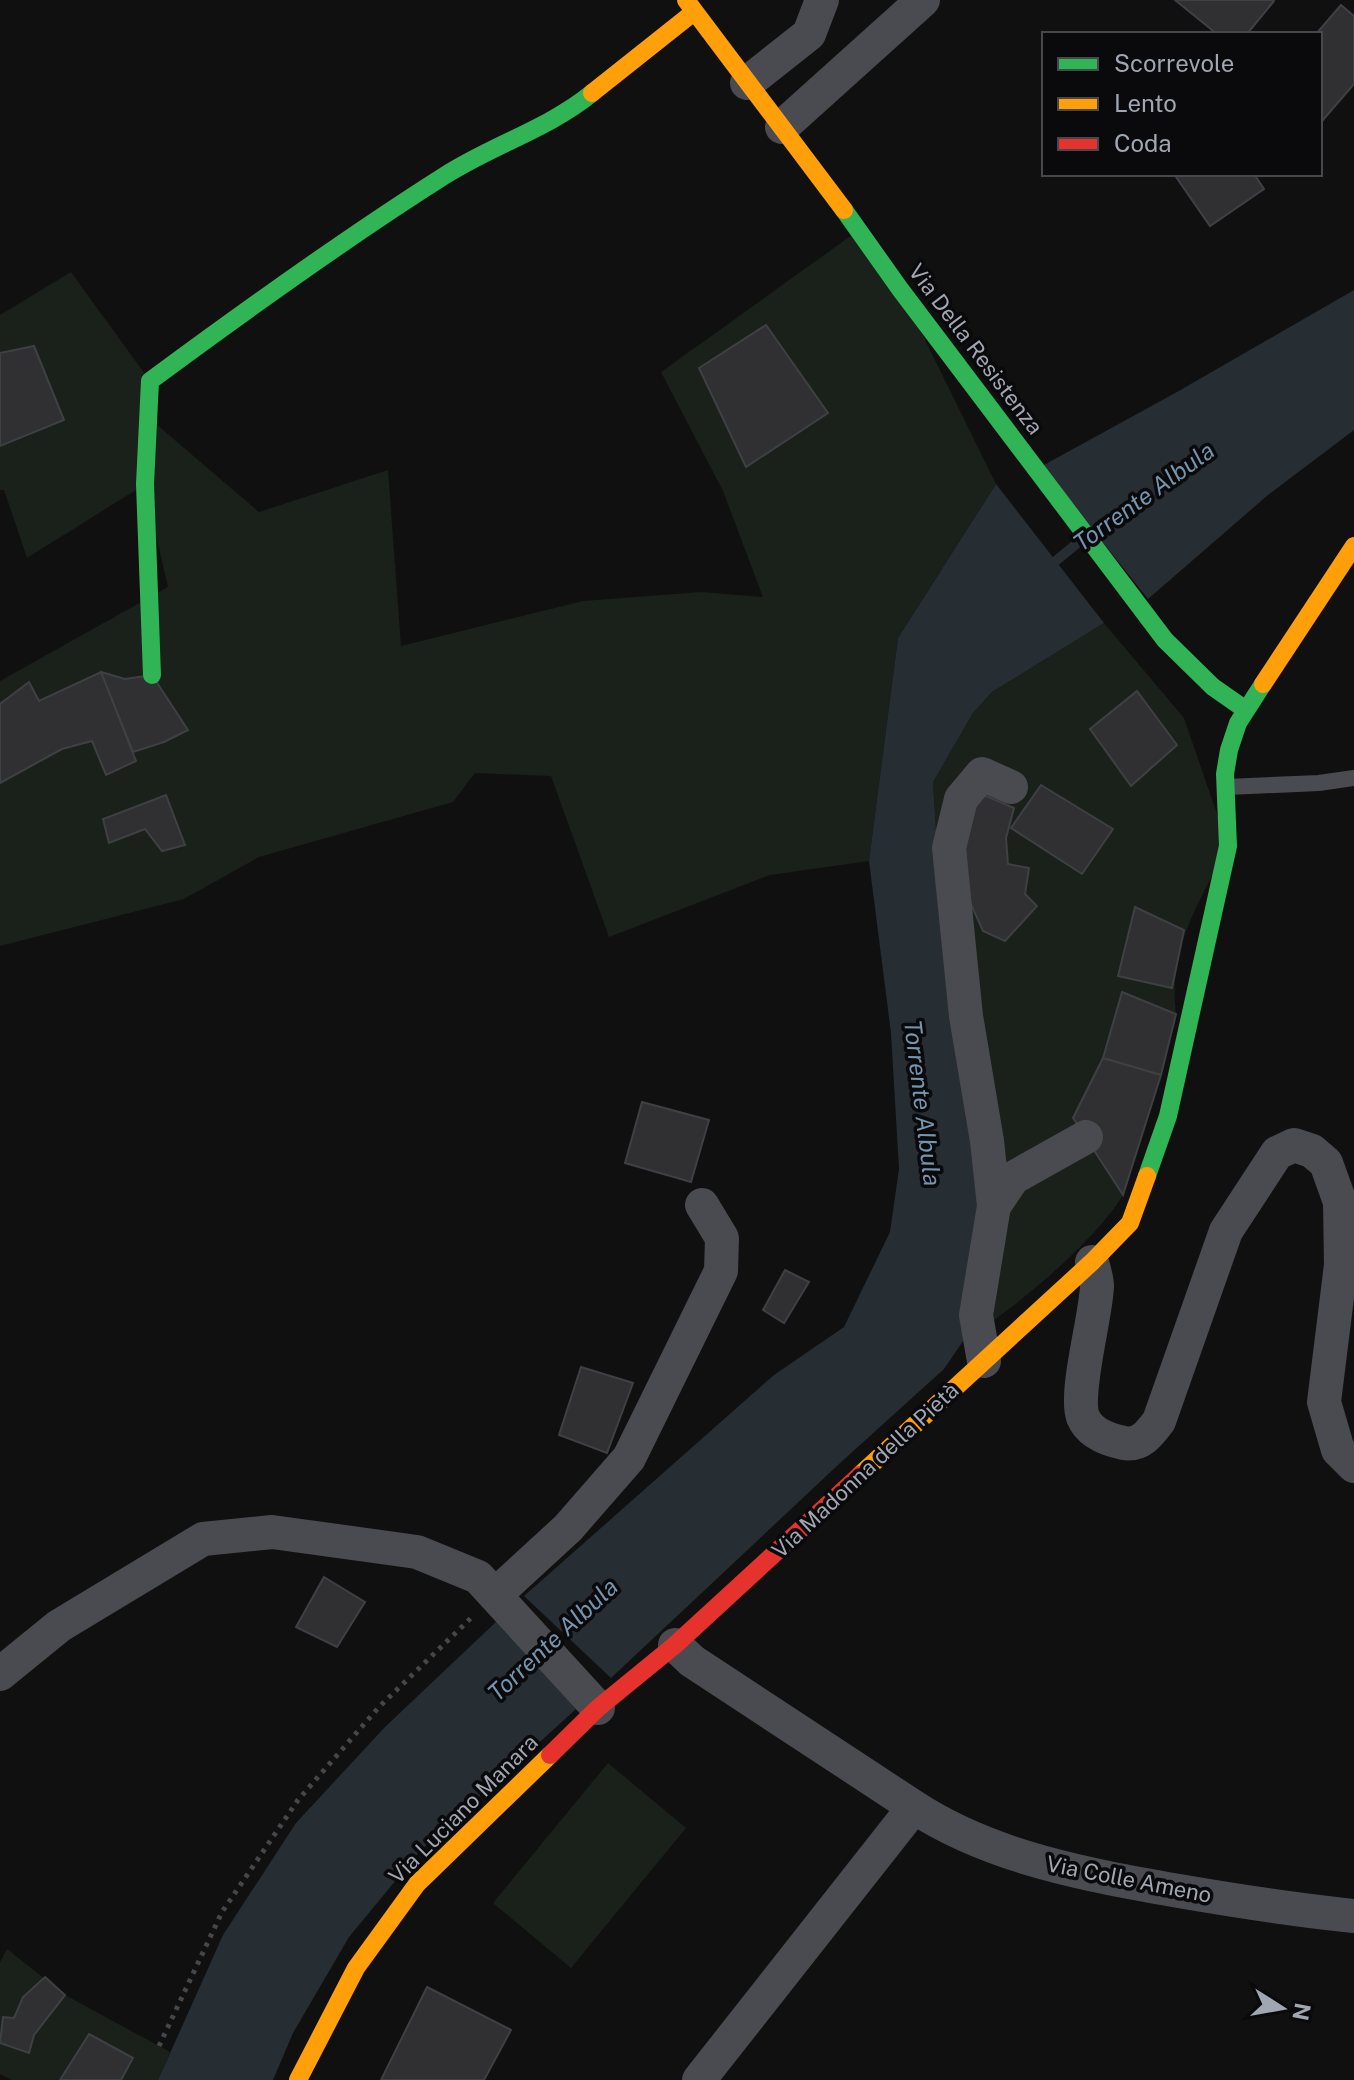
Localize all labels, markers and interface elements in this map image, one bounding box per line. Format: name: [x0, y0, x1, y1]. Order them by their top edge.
legend: [1042, 32, 1322, 176]
text: Scorrevole: [1114, 49, 1234, 77]
text: Lento: [1114, 89, 1177, 117]
text: Coda: [1114, 129, 1172, 157]
street label: Via Della Resistenza: [903, 259, 1049, 439]
water label: Torrente Albula: [1068, 436, 1219, 557]
water label: Torrente Albula: [899, 1018, 947, 1187]
street label: Via Madonna della Pietà: [766, 1377, 964, 1563]
water label: Torrente Albula: [482, 1572, 623, 1706]
street label: Via Luciano Manara: [383, 1729, 543, 1889]
street label: Via Colle Ameno: [1044, 1850, 1214, 1908]
north arrow: [1242, 1968, 1322, 2048]
text: N: [1287, 2001, 1316, 2023]

